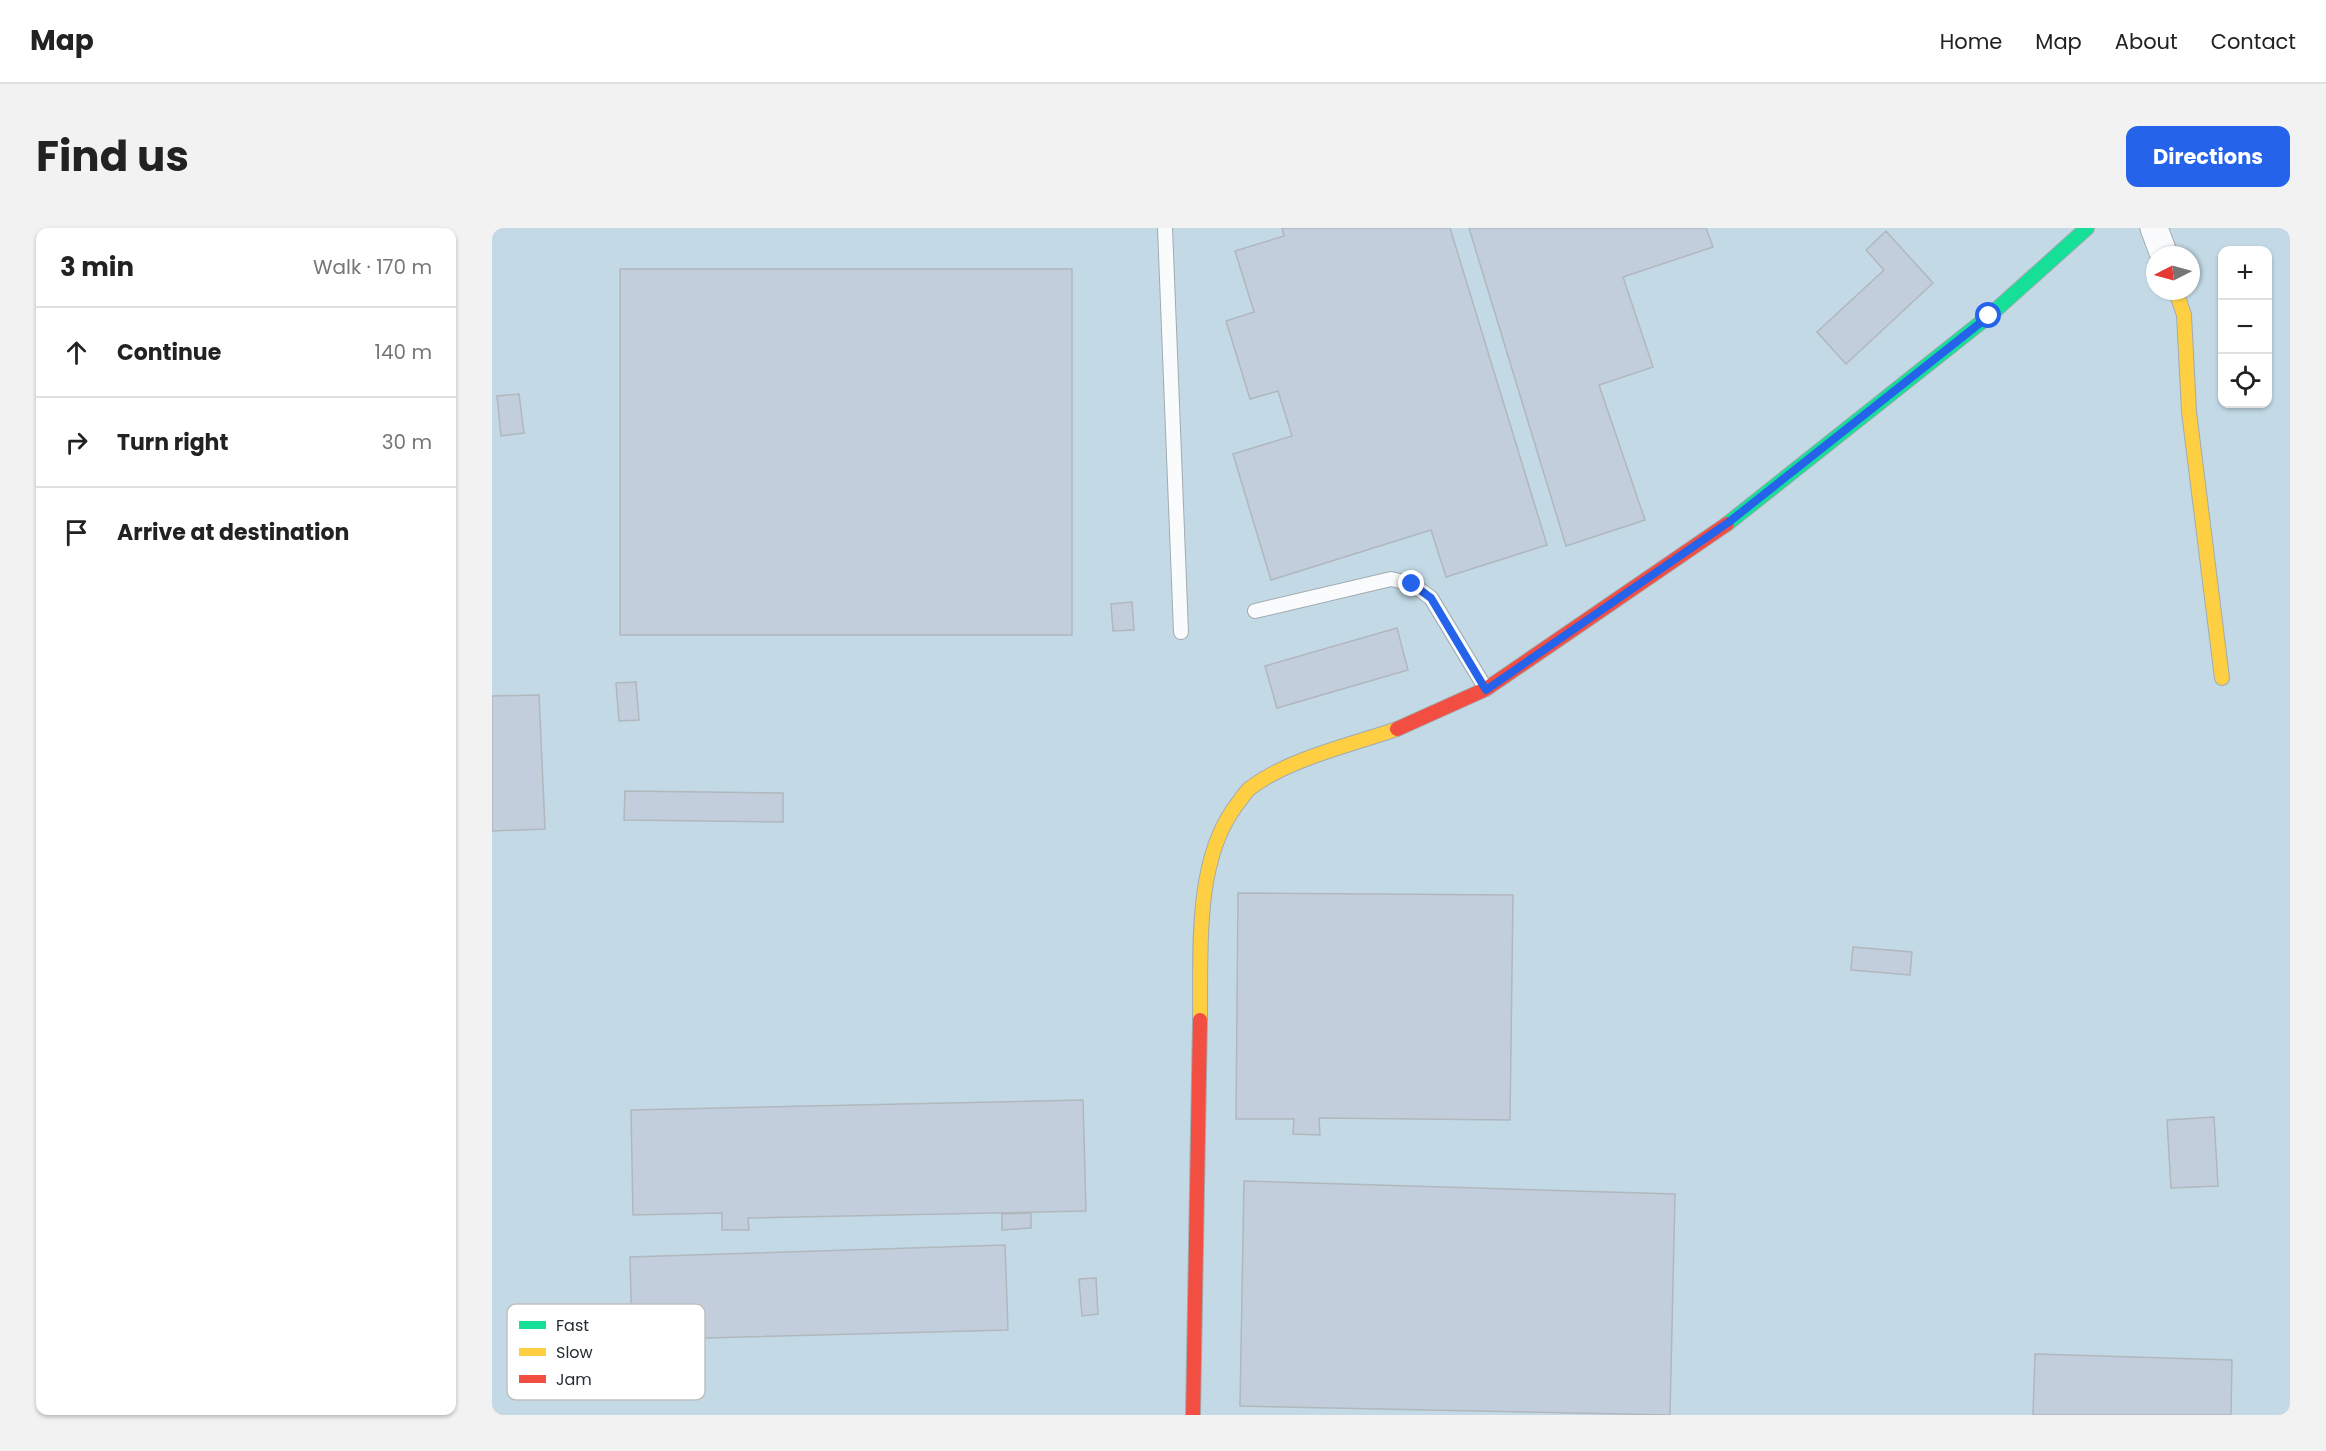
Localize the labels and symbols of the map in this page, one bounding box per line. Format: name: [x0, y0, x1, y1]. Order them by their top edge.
north arrow: [2146, 246, 2200, 300]
route start: [1975, 302, 2001, 328]
route end: [1398, 570, 1424, 596]
legend: [507, 1304, 705, 1400]
text: Fast: [556, 1314, 589, 1337]
text: Slow: [556, 1341, 593, 1364]
text: Jam: [556, 1368, 592, 1391]

